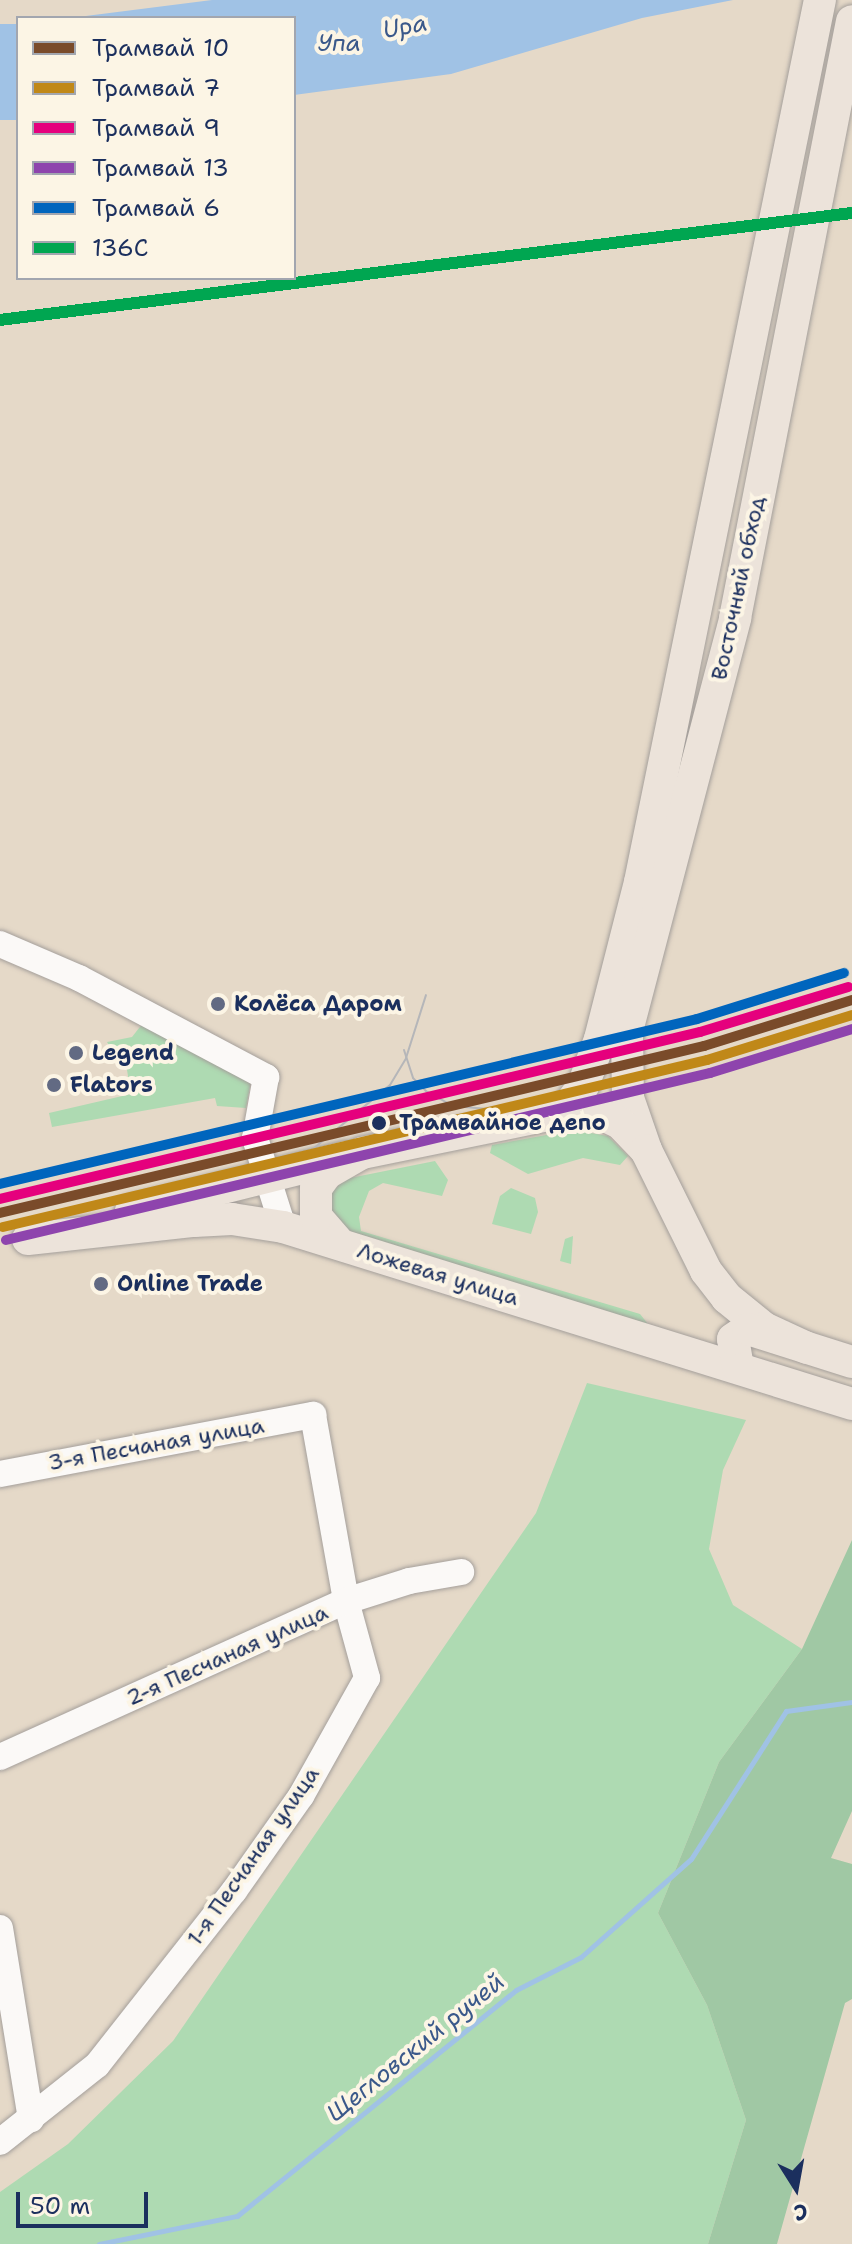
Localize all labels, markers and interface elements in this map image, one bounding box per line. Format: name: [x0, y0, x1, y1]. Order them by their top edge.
water label: Upa: [381, 9, 429, 45]
legend: [16, 16, 296, 280]
water label: Упа: [317, 30, 361, 58]
text: Трамвай 10: [92, 32, 229, 64]
text: Трамвай 7: [92, 72, 220, 104]
text: Трамвай 9: [92, 112, 220, 144]
text: Трамвай 13: [92, 152, 229, 184]
text: Трамвай 6: [92, 192, 220, 224]
text: 136С: [92, 232, 149, 264]
street label: Восточный обход: [706, 494, 770, 682]
place label: Колёса Даром: [234, 991, 402, 1017]
marker: Колёса Даром: [209, 995, 227, 1013]
place label: Legend: [92, 1040, 174, 1066]
marker: Legend: [67, 1044, 85, 1062]
place label: Flators: [70, 1072, 153, 1098]
marker: Flators: [45, 1076, 63, 1094]
marker: Трамвайное депо: [366, 1110, 392, 1136]
place label: Трамвайное депо: [399, 1110, 606, 1136]
street label: Ложевая улица: [354, 1237, 522, 1311]
place label: Online Trade: [117, 1271, 263, 1297]
marker: Online Trade: [92, 1275, 110, 1293]
street label: 3-я Песчаная улица: [46, 1412, 266, 1476]
street label: 2-я Песчаная улица: [122, 1599, 332, 1711]
street label: 1-я Песчаная улица: [181, 1762, 325, 1950]
water label: Щегловский ручей: [322, 1968, 510, 2128]
north arrow: [756, 2148, 836, 2228]
scale bar: [20, 2176, 152, 2226]
text: 50 m: [30, 2190, 90, 2222]
text: С: [791, 2197, 810, 2228]

